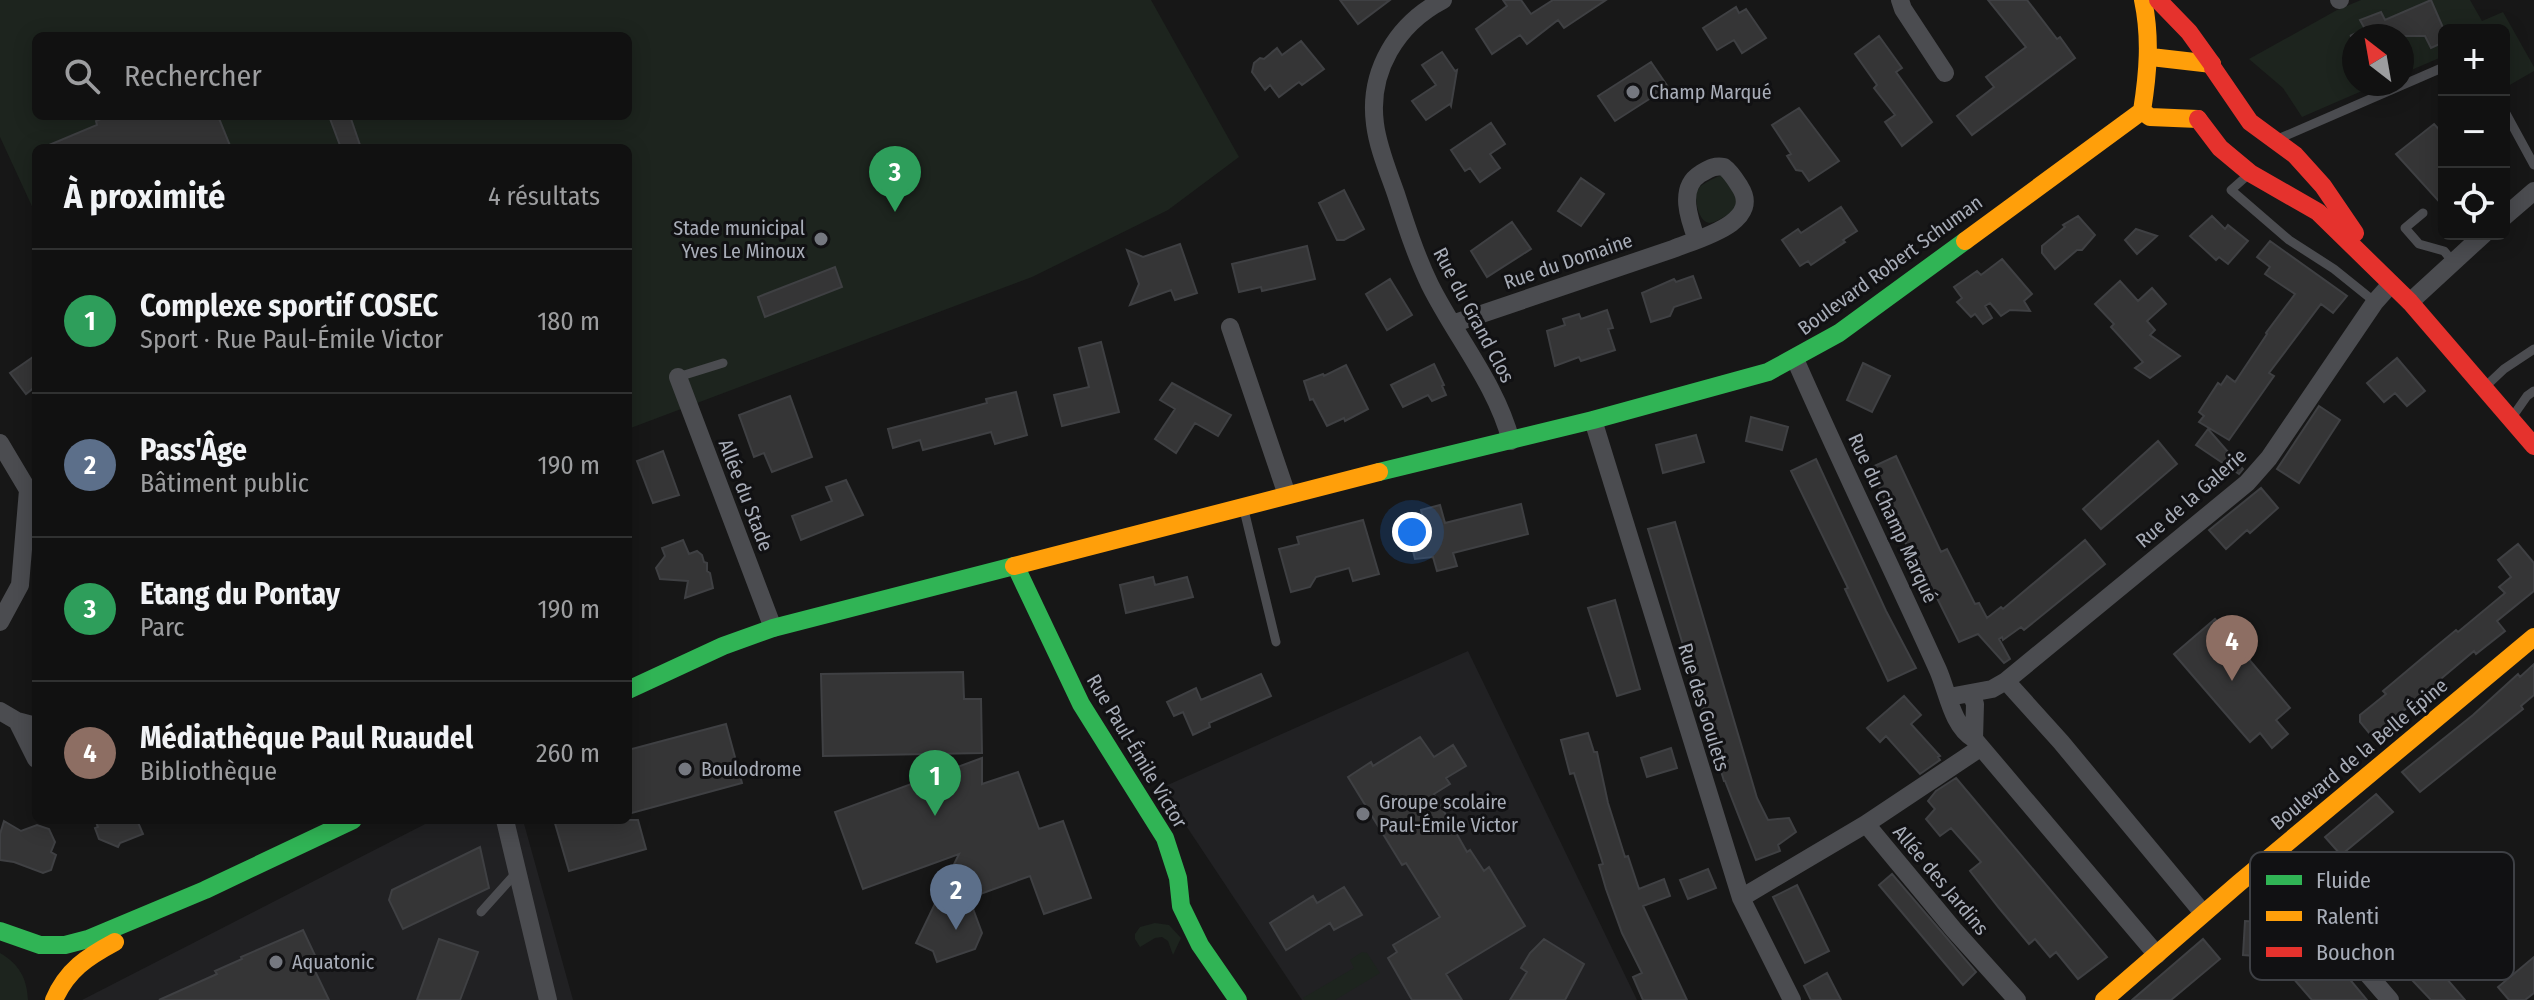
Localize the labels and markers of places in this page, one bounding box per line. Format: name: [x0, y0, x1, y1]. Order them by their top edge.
place label: Champ Marqué: [1649, 80, 1772, 104]
marker: Champ Marqué: [1624, 83, 1642, 101]
pin: 3: [869, 146, 921, 212]
place label: Stade municipal Yves Le Minoux: [673, 216, 805, 263]
marker: Stade municipal Yves Le Minoux: [812, 230, 830, 248]
pin: 4: [2206, 615, 2258, 681]
pin: 1: [909, 750, 961, 816]
place label: Boulodrome: [701, 757, 802, 781]
marker: Boulodrome: [676, 760, 694, 778]
place label: Groupe scolaire Paul-Émile Victor: [1379, 790, 1518, 837]
marker: Groupe scolaire Paul-Émile Victor: [1354, 805, 1372, 823]
pin: 2: [930, 864, 982, 930]
place label: Aquatonic: [292, 950, 375, 974]
marker: Aquatonic: [267, 953, 285, 971]

